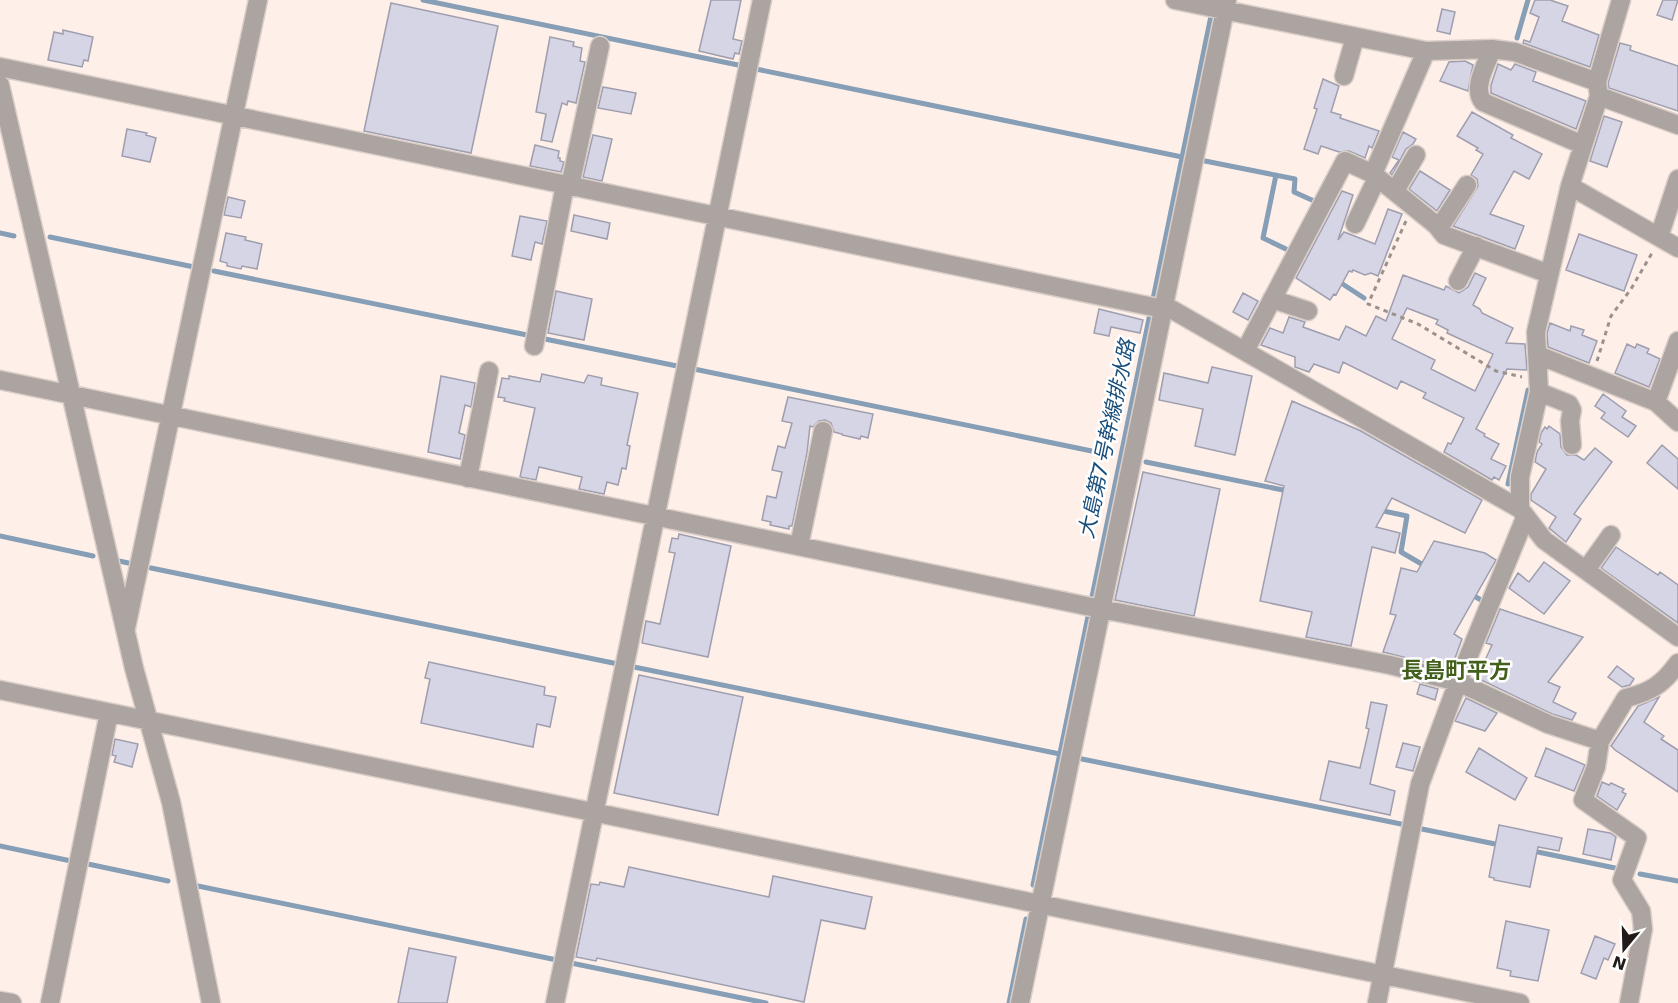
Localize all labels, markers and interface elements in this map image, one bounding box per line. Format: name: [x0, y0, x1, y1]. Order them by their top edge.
water label: 大島第7号幹線排水路: [1074, 336, 1140, 540]
district label: 長島町平方: [1401, 658, 1511, 683]
north arrow: [1594, 919, 1654, 979]
text: N: [1610, 952, 1629, 974]

